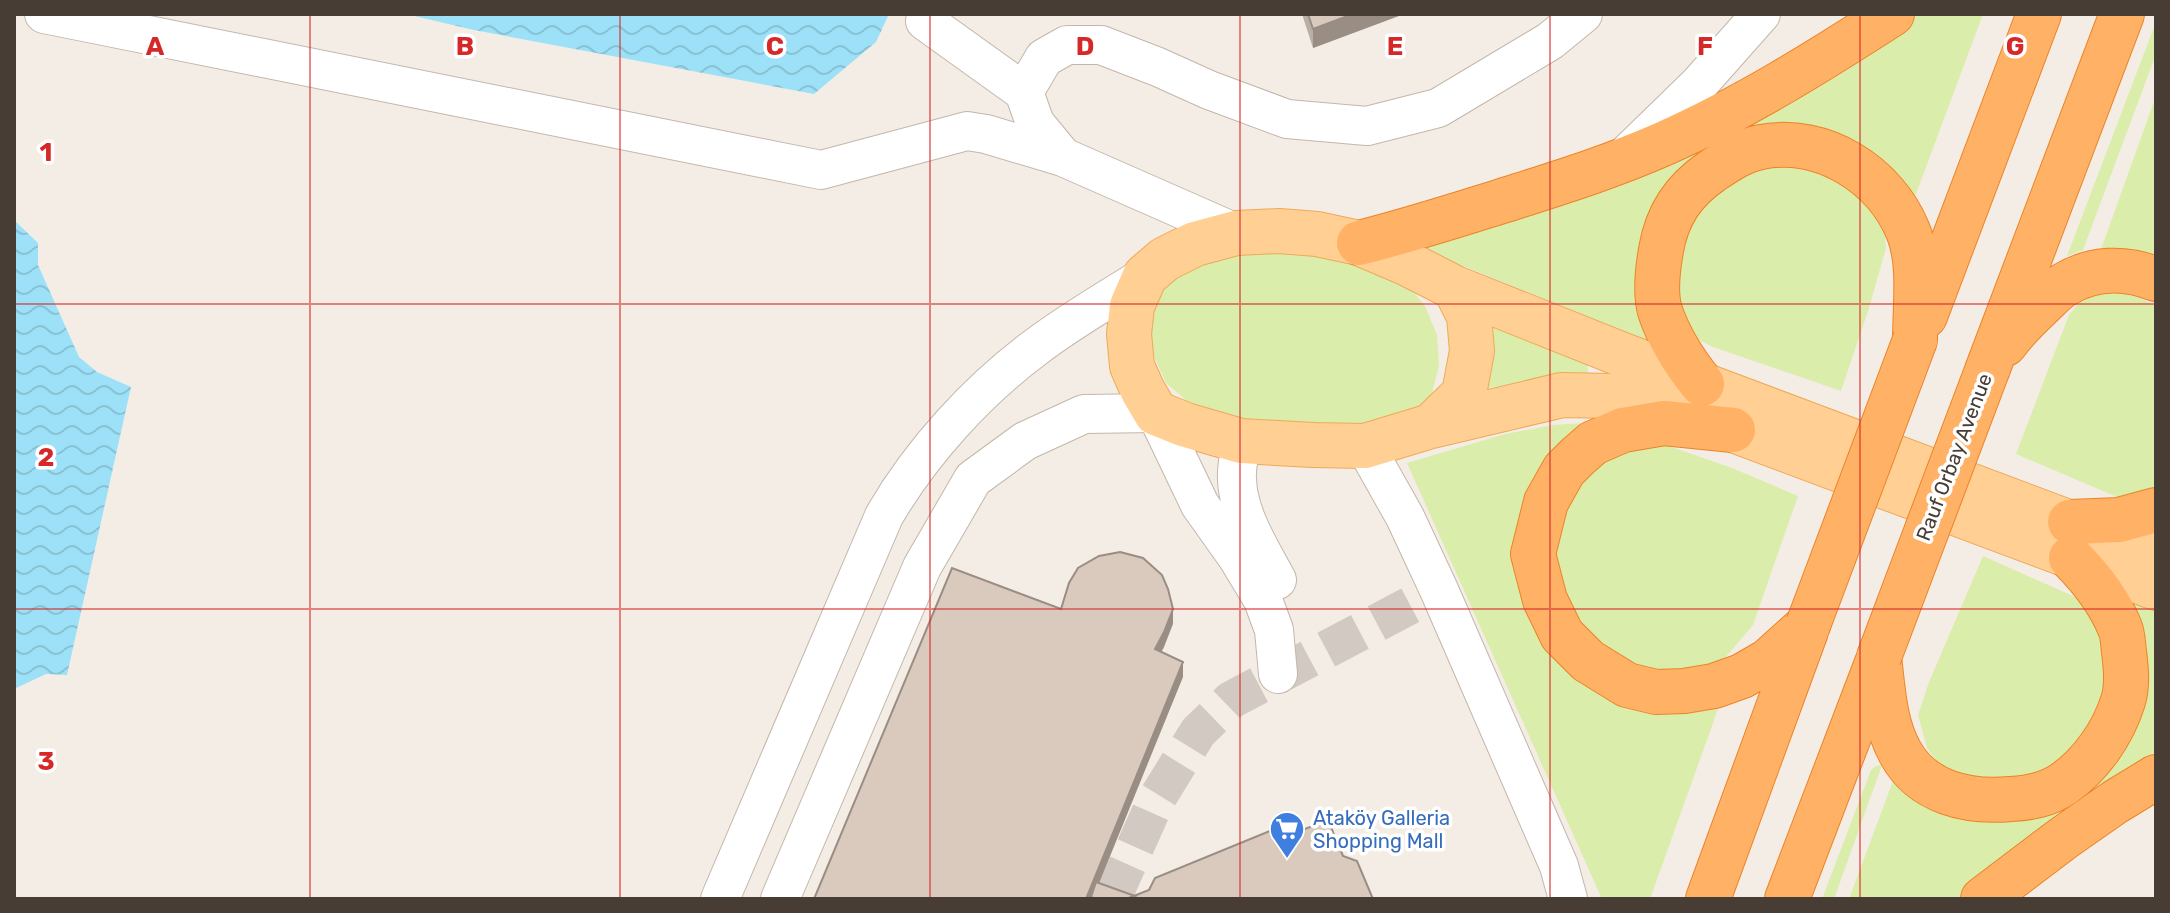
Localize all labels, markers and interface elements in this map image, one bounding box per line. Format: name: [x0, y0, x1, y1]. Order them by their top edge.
text: A: [146, 31, 165, 62]
text: B: [456, 31, 474, 62]
text: C: [766, 31, 784, 62]
text: D: [1076, 31, 1094, 62]
text: E: [1387, 31, 1403, 62]
text: F: [1697, 31, 1713, 62]
text: G: [2006, 31, 2024, 62]
text: 1: [40, 137, 52, 168]
street label: Rauf Orbay Avenue: [1911, 370, 1997, 544]
text: 2: [38, 442, 54, 473]
text: 3: [37, 746, 55, 777]
place label: Ataköy Galleria Shopping Mall: [1313, 806, 1450, 853]
supermarket icon: Ataköy Galleria Shopping Mall: [1268, 810, 1306, 860]

